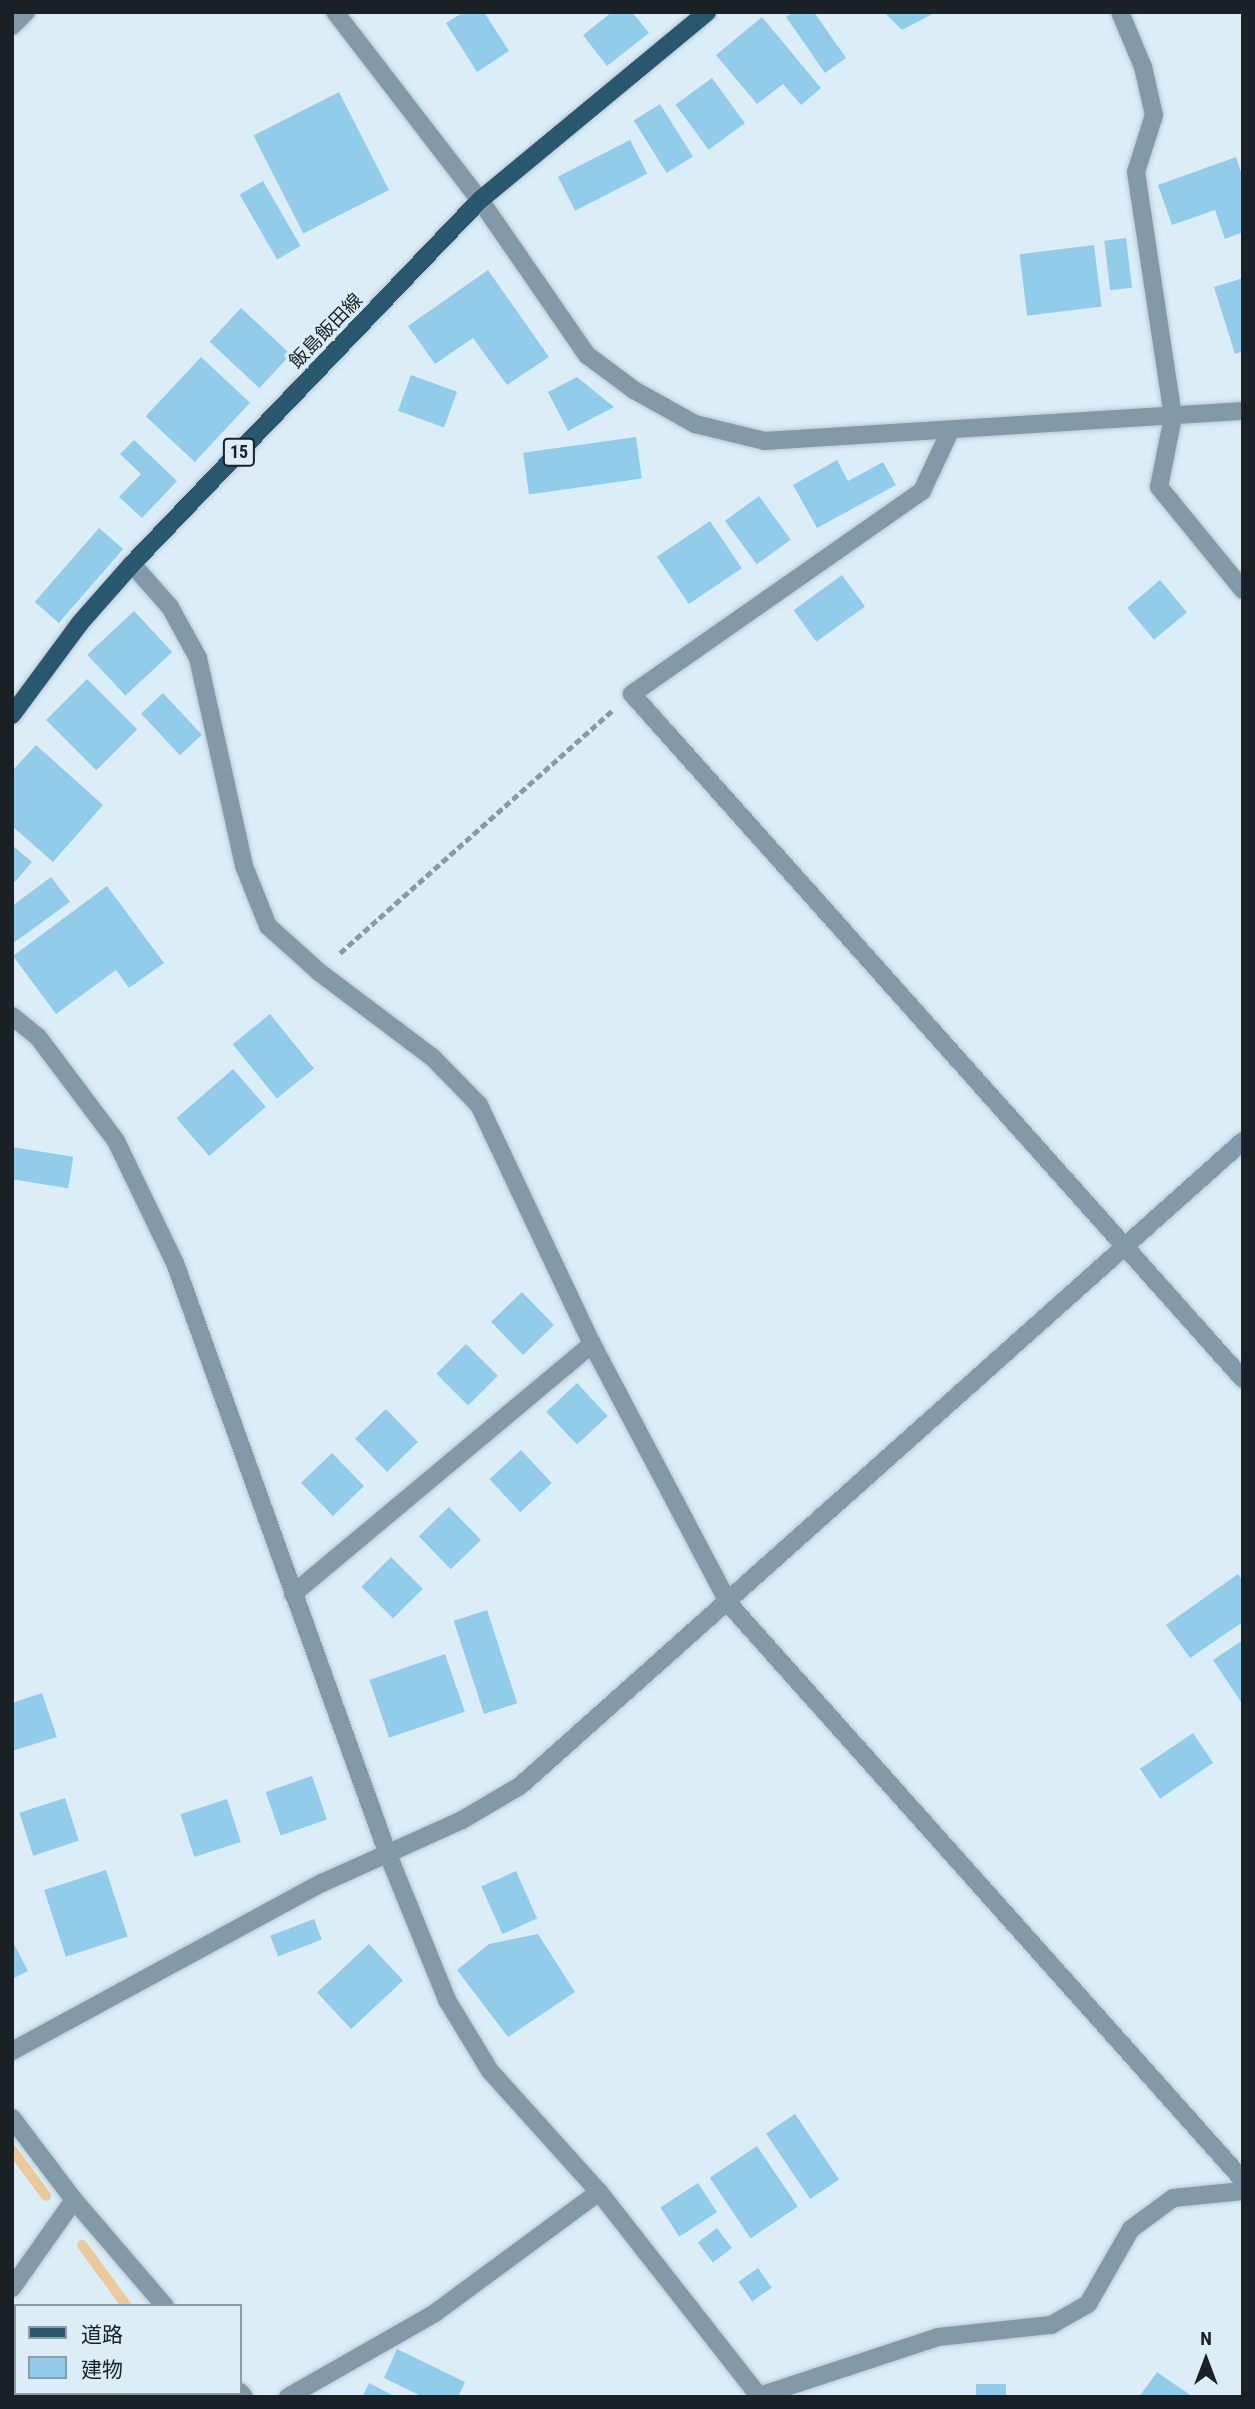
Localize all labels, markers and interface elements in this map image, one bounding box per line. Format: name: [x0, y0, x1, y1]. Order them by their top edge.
street label: 飯島飯田線: [285, 289, 367, 373]
road number: 15: [222, 438, 256, 466]
legend: [14, 2304, 242, 2395]
text: 道路: [81, 2323, 123, 2347]
north arrow: [1171, 2325, 1241, 2395]
text: N: [1200, 2327, 1212, 2350]
text: 建物: [81, 2358, 123, 2382]

